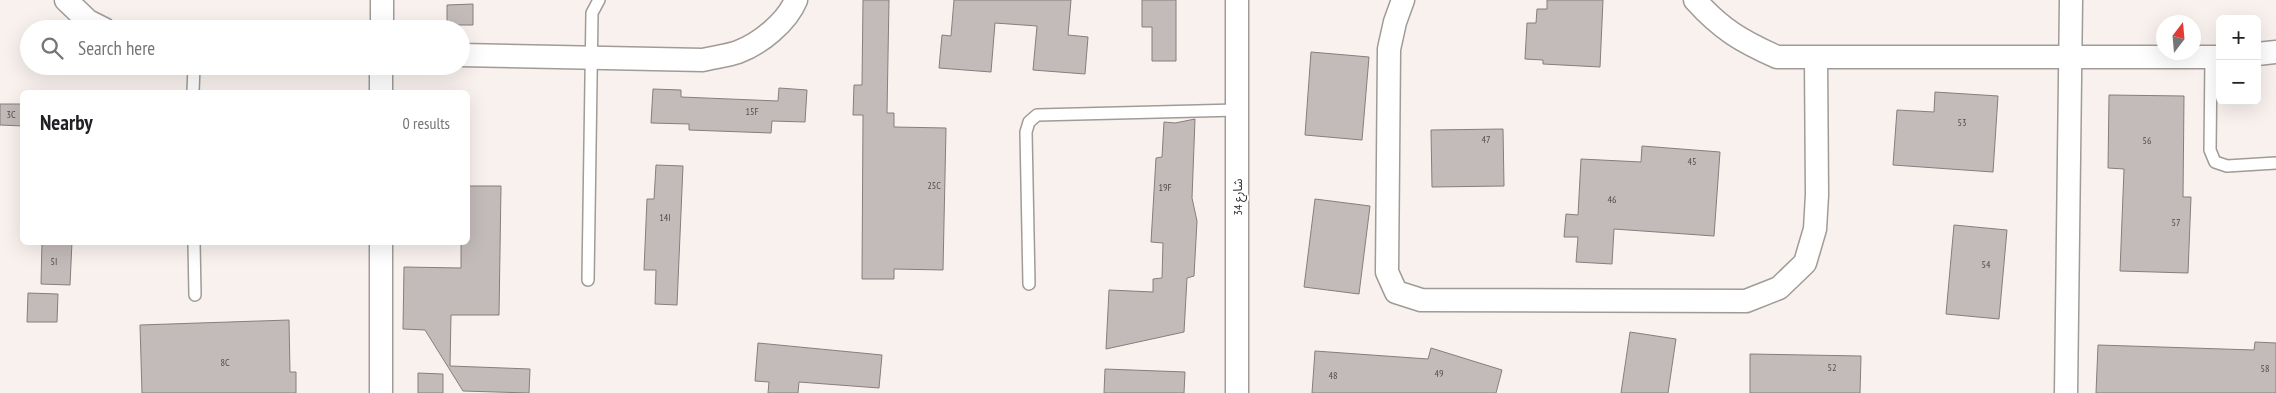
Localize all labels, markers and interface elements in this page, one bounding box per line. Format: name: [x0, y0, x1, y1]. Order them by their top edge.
north arrow: [2156, 15, 2201, 60]
map controls: [2216, 15, 2261, 105]
button: +: [2216, 15, 2261, 60]
search box: [20, 20, 470, 75]
icon: search: [38, 34, 66, 62]
text: Search here: [78, 36, 155, 60]
button: −: [2216, 60, 2261, 105]
house number: 15F: [745, 105, 759, 118]
house number: 3C: [6, 108, 16, 121]
text: Nearby: [40, 109, 93, 136]
text: 0 results: [403, 113, 450, 133]
house number: 53: [1958, 116, 1967, 129]
house number: 47: [1482, 133, 1491, 146]
house number: 56: [2143, 134, 2152, 147]
house number: 45: [1688, 155, 1697, 168]
house number: 25C: [927, 179, 941, 192]
street label: شارع 34: [1230, 179, 1247, 215]
house number: 19F: [1158, 181, 1172, 194]
house number: 46: [1608, 193, 1617, 206]
house number: 14I: [659, 211, 671, 224]
house number: 57: [2172, 216, 2181, 229]
house number: 5I: [51, 255, 57, 268]
house number: 54: [1982, 258, 1991, 271]
house number: 8C: [220, 356, 230, 369]
house number: 52: [1828, 361, 1837, 374]
house number: 58: [2261, 362, 2270, 375]
house number: 49: [1435, 367, 1444, 380]
house number: 48: [1329, 369, 1338, 382]

